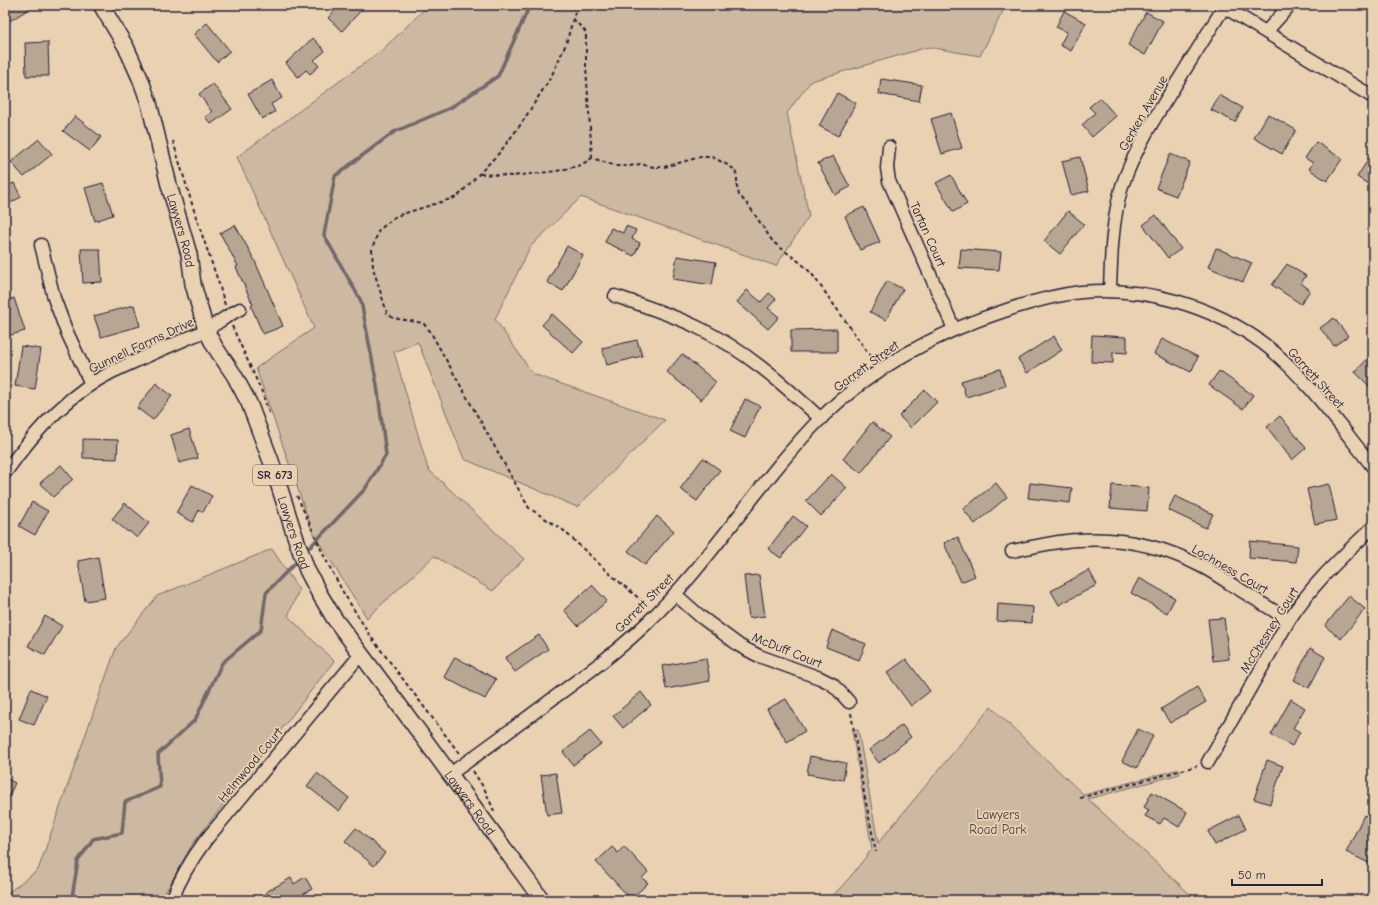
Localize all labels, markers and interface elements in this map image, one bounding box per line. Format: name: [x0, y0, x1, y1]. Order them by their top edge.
street label: Gerken Avenue: [1115, 72, 1171, 153]
street label: Lawyers Road: [164, 192, 198, 268]
street label: Tartan Court: [907, 199, 949, 270]
street label: Gunnell Farms Drive: [86, 314, 196, 376]
street label: Garrett Street: [830, 337, 903, 395]
street label: Garrett Street: [1285, 344, 1348, 413]
road number: SR 673: [253, 465, 297, 485]
street label: Lawyers Road: [275, 494, 314, 571]
street label: Lochness Court: [1189, 541, 1272, 598]
street label: Garrett Street: [611, 570, 677, 636]
street label: McChesney Court: [1237, 583, 1302, 676]
street label: McDuff Court: [750, 629, 825, 671]
street label: Helmwood Court: [215, 724, 286, 805]
street label: Lawyers Road: [442, 767, 499, 837]
park label: Lawyers Road Park: [969, 807, 1027, 837]
scale bar: [1232, 861, 1322, 887]
text: 50 m: [1238, 868, 1266, 882]

